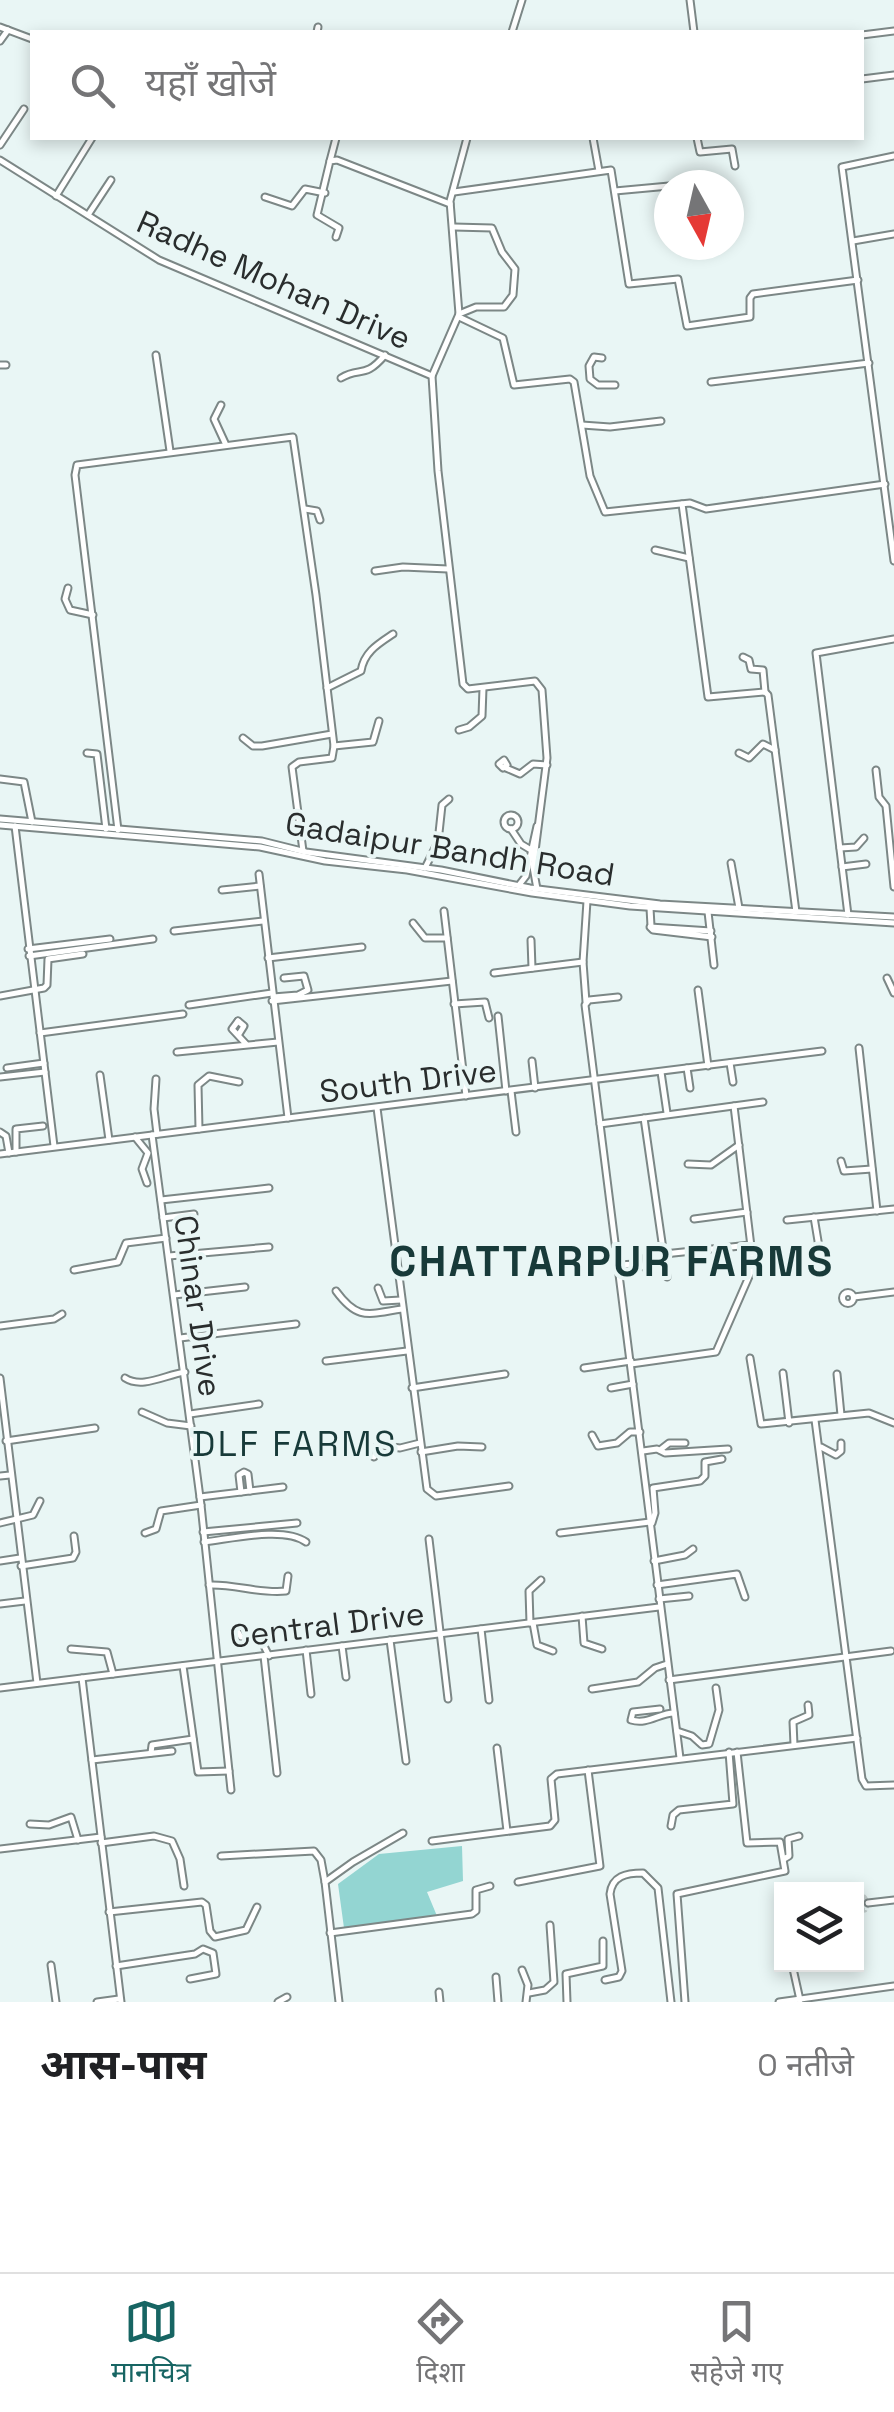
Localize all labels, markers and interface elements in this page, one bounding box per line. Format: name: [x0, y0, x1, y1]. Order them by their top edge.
search box: [30, 30, 864, 140]
icon: search: [65, 58, 120, 113]
text: यहाँ खोजें: [145, 59, 276, 107]
north arrow: [654, 170, 744, 260]
street label: Radhe Mohan Drive: [131, 202, 417, 358]
street label: Gadaipur Bandh Road: [283, 803, 617, 895]
street label: South Drive: [317, 1050, 499, 1112]
street label: Chinar Drive: [165, 1213, 231, 1399]
district label: CHATTARPUR FARMS: [389, 1235, 835, 1288]
district label: DLF FARMS: [192, 1422, 398, 1466]
street label: Central Drive: [227, 1593, 427, 1657]
map controls: [774, 1882, 864, 1972]
button: layers: [774, 1882, 864, 1972]
text: आस-पास: [40, 2038, 206, 2091]
text: 0 नतीजे: [757, 2045, 854, 2085]
tab: मानचित्र: [111, 2294, 191, 2393]
tab: दिशा: [413, 2294, 468, 2393]
tab: सहेजे गए: [690, 2294, 783, 2393]

